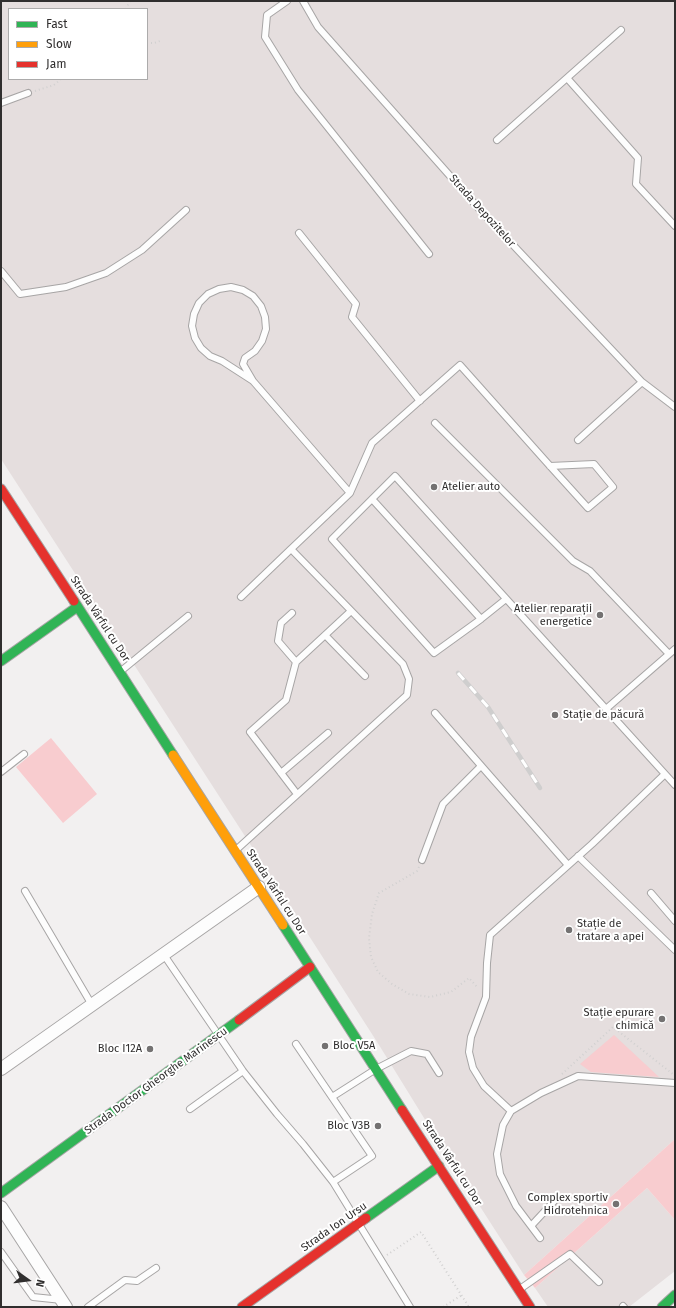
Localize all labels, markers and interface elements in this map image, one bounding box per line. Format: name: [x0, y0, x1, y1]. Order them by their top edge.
legend: [8, 8, 148, 80]
text: Fast: [46, 17, 68, 31]
text: Slow: [46, 37, 72, 51]
text: Jam: [46, 57, 66, 71]
street label: Strada Depozitelor: [446, 172, 518, 250]
place label: Atelier auto: [442, 480, 500, 494]
marker: Atelier auto: [429, 482, 439, 492]
street label: Strada Vârful cu Dor: [67, 574, 133, 664]
place label: Atelier reparații energetice: [514, 602, 592, 628]
marker: Atelier reparații energetice: [595, 610, 605, 620]
place label: Stație de păcură: [563, 708, 644, 722]
marker: Stație de păcură: [550, 710, 560, 720]
street label: Strada Vârful cu Dor: [243, 847, 309, 937]
place label: Stație de tratare a apei: [577, 917, 644, 943]
marker: Stație de tratare a apei: [564, 925, 574, 935]
place label: Stație epurare chimică: [583, 1006, 654, 1032]
marker: Stație epurare chimică: [657, 1014, 667, 1024]
street label: Strada Doctor Gheorghe Marinescu: [82, 1025, 230, 1137]
place label: Bloc V5A: [333, 1039, 375, 1053]
marker: Bloc V5A: [320, 1041, 330, 1051]
place label: Bloc I12A: [98, 1042, 142, 1056]
marker: Bloc I12A: [145, 1044, 155, 1054]
street label: Strada Vârful cu Dor: [419, 1118, 485, 1208]
place label: Bloc V3B: [327, 1119, 370, 1133]
marker: Bloc V3B: [373, 1121, 383, 1131]
place label: Complex sportiv Hidrotehnica: [528, 1191, 608, 1217]
street label: Strada Ion Ursu: [299, 1199, 369, 1255]
marker: Complex sportiv Hidrotehnica: [611, 1199, 621, 1209]
north arrow: [8, 1260, 48, 1300]
text: N: [33, 1278, 47, 1288]

